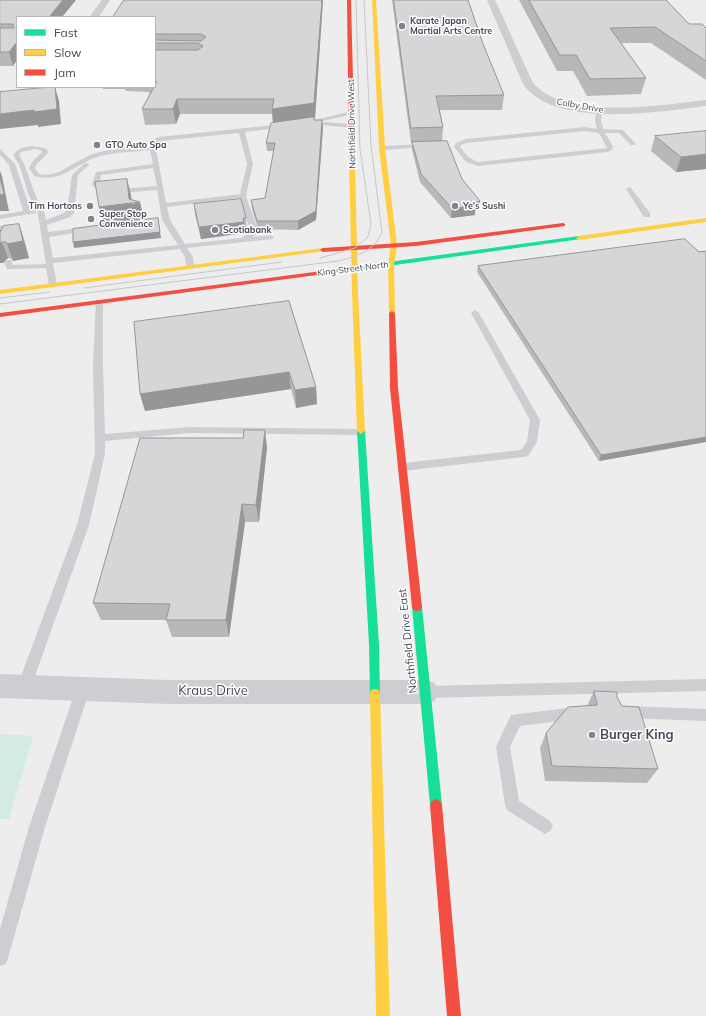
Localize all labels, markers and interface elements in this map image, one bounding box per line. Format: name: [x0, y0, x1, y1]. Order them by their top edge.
legend: [16, 16, 156, 88]
place label: Karate Japan Martial Arts Centre: [410, 16, 492, 37]
marker: Karate Japan Martial Arts Centre: [397, 21, 407, 31]
text: Fast: [54, 25, 78, 40]
text: Slow: [54, 45, 82, 60]
text: Jam: [54, 65, 76, 80]
street label: Northfield Drive West: [346, 79, 358, 169]
street label: Colby Drive: [556, 97, 604, 115]
marker: GTO Auto Spa: [92, 140, 102, 150]
place label: GTO Auto Spa: [105, 140, 167, 150]
place label: Tim Hortons: [29, 201, 82, 211]
marker: Tim Hortons: [85, 201, 95, 211]
marker: Ye's Sushi: [450, 201, 460, 211]
place label: Ye's Sushi: [463, 201, 505, 211]
place label: Super Stop Convenience: [99, 209, 153, 230]
marker: Super Stop Convenience: [86, 214, 96, 224]
marker: Scotiabank: [210, 225, 220, 235]
place label: Scotiabank: [223, 225, 271, 235]
street label: King Street North: [317, 259, 389, 279]
street label: Northfield Drive East: [396, 588, 420, 694]
street label: Kraus Drive: [178, 683, 248, 699]
place label: Burger King: [600, 727, 674, 743]
marker: Burger King: [587, 730, 597, 740]

